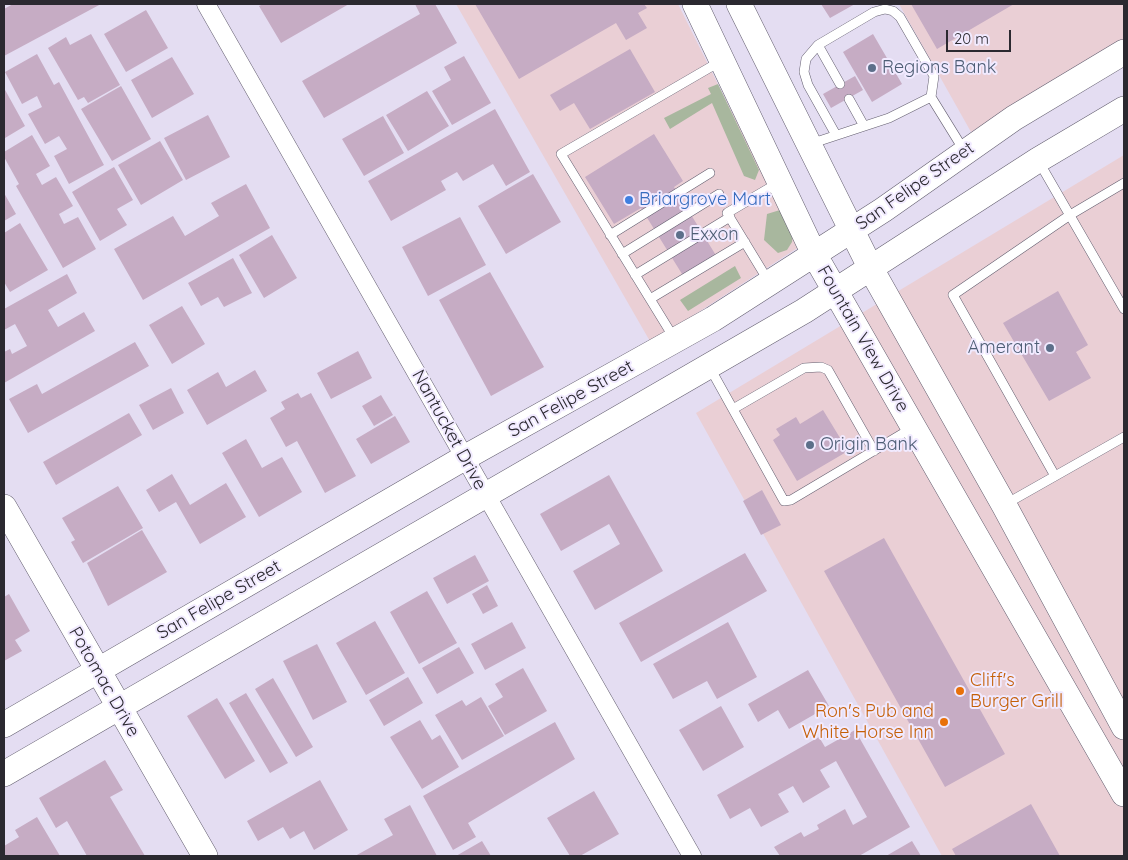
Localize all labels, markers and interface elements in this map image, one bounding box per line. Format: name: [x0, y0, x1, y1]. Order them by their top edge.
scale bar: [948, 20, 1013, 52]
text: 20 m: [954, 29, 989, 48]
place label: Regions Bank: [882, 57, 996, 79]
marker: Regions Bank: [866, 62, 878, 74]
street label: San Felipe Street: [852, 137, 978, 235]
place label: Briargrove Mart: [639, 189, 771, 211]
marker: Briargrove Mart: [623, 194, 635, 206]
place label: Exxon: [690, 224, 739, 246]
marker: Exxon: [674, 229, 686, 241]
street label: Fountain View Drive: [812, 262, 914, 416]
place label: Amerant: [968, 337, 1040, 359]
marker: Amerant: [1044, 342, 1056, 354]
street label: San Felipe Street: [505, 356, 637, 442]
street label: Nantucket Drive: [407, 366, 491, 494]
place label: Origin Bank: [820, 434, 918, 456]
marker: Origin Bank: [804, 439, 816, 451]
street label: San Felipe Street: [153, 556, 285, 644]
street label: Potomac Drive: [64, 623, 144, 741]
place label: Cliff's Burger Grill: [970, 670, 1063, 712]
marker: Cliff's Burger Grill: [954, 685, 966, 697]
place label: Ron's Pub and White Horse Inn: [802, 701, 934, 744]
marker: Ron's Pub and White Horse Inn: [938, 716, 950, 728]

